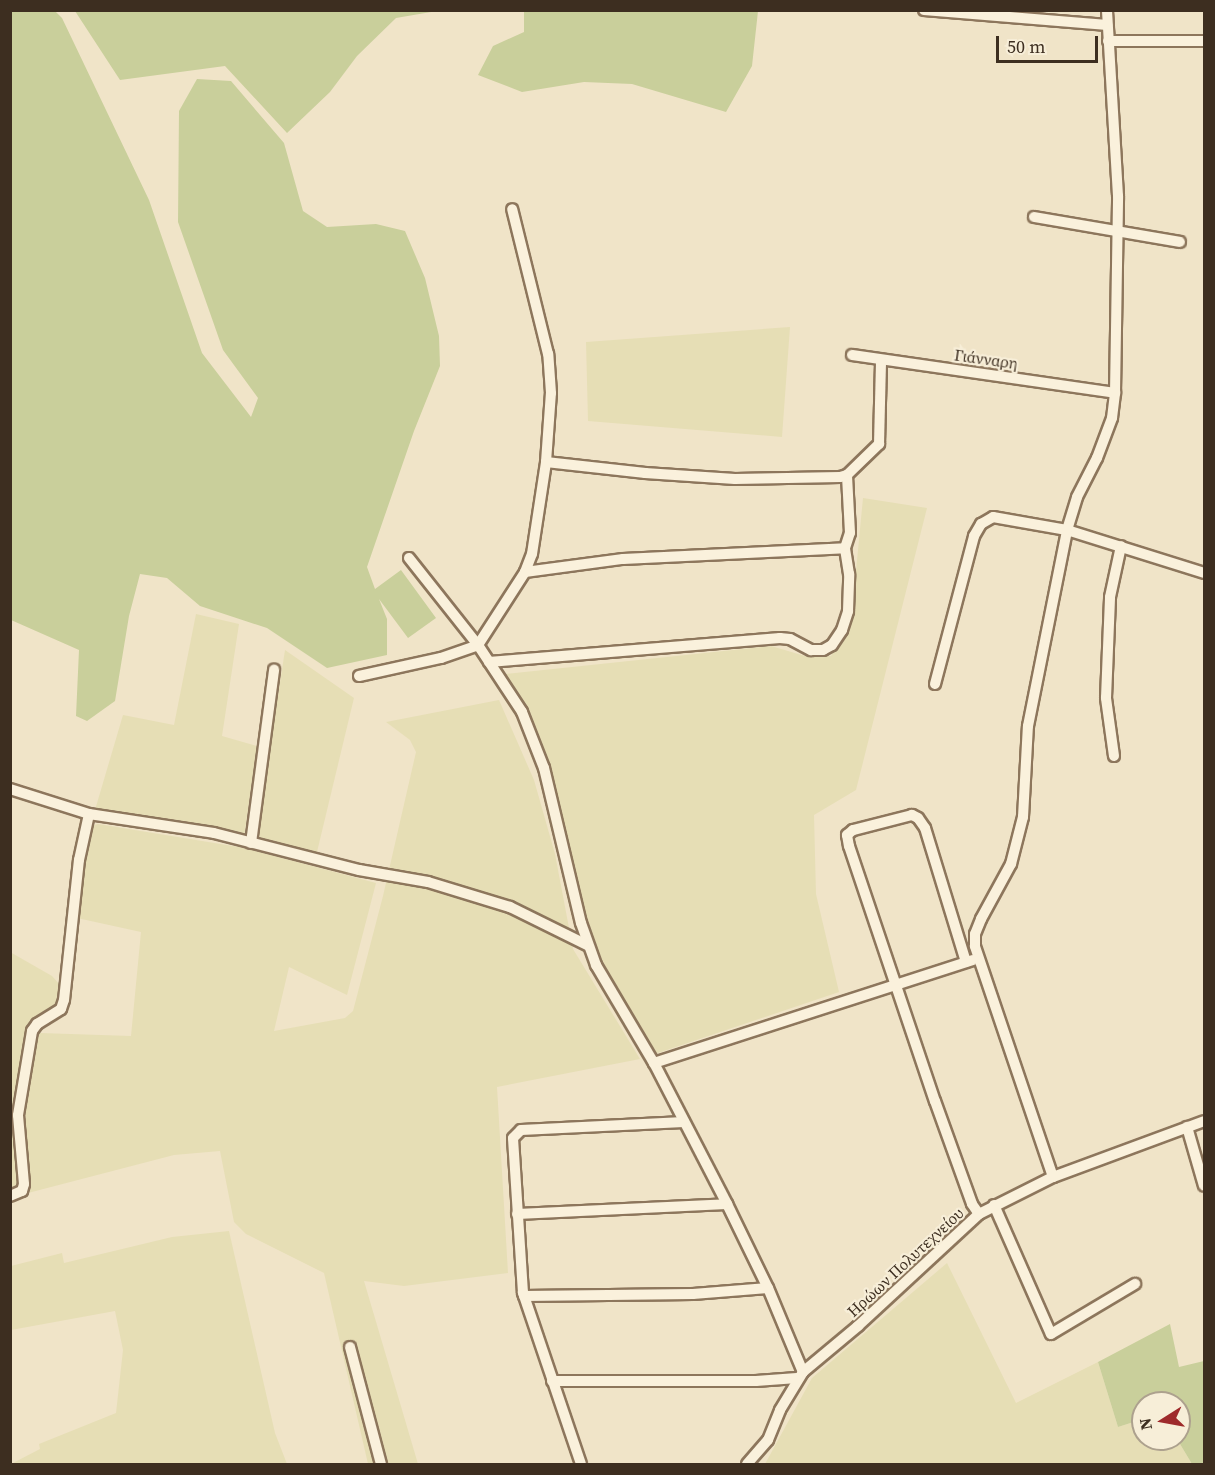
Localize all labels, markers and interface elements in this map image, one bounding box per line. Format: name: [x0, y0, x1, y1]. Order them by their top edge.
scale bar: [999, 24, 1101, 62]
text: 50 m: [1007, 34, 1045, 59]
street label: Γιάνναρη: [953, 345, 1019, 373]
street label: Ηρώων Πολυτεχνείου: [843, 1203, 967, 1321]
north arrow: [1131, 1391, 1191, 1451]
text: N: [1133, 1416, 1157, 1432]

